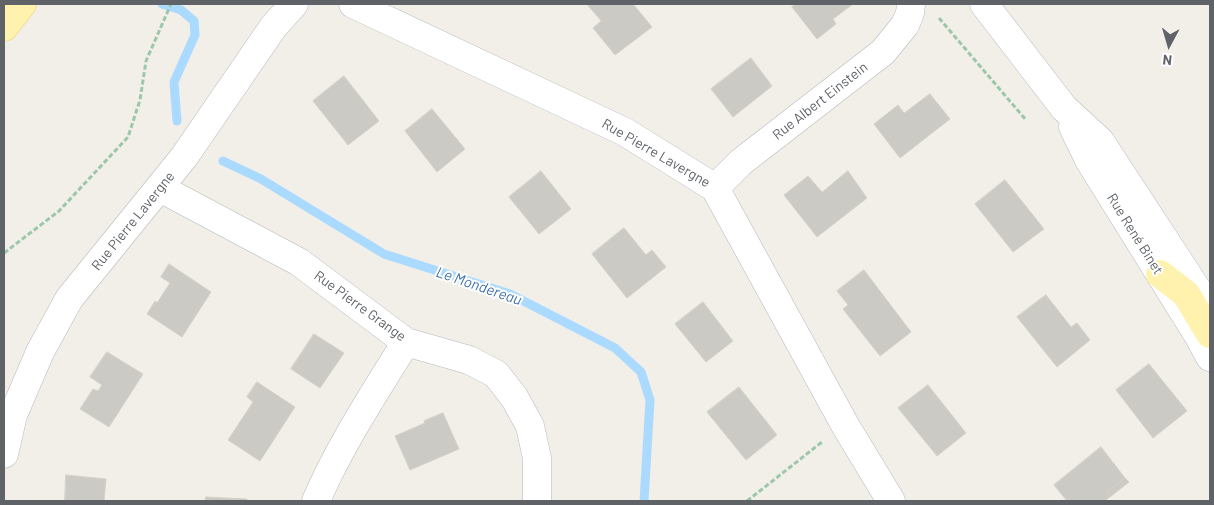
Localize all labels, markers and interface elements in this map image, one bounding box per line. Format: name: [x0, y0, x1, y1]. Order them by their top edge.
north arrow: [1144, 20, 1194, 70]
text: N: [1162, 51, 1173, 69]
street label: Rue Albert Einstein: [769, 59, 871, 143]
street label: Rue Pierre Lavergne: [599, 115, 713, 191]
street label: Rue Pierre Lavergne: [88, 168, 178, 274]
street label: Rue René Binet: [1103, 190, 1167, 278]
water label: Le Mondereau: [434, 263, 524, 309]
street label: Rue Pierre Grange: [311, 267, 409, 345]

